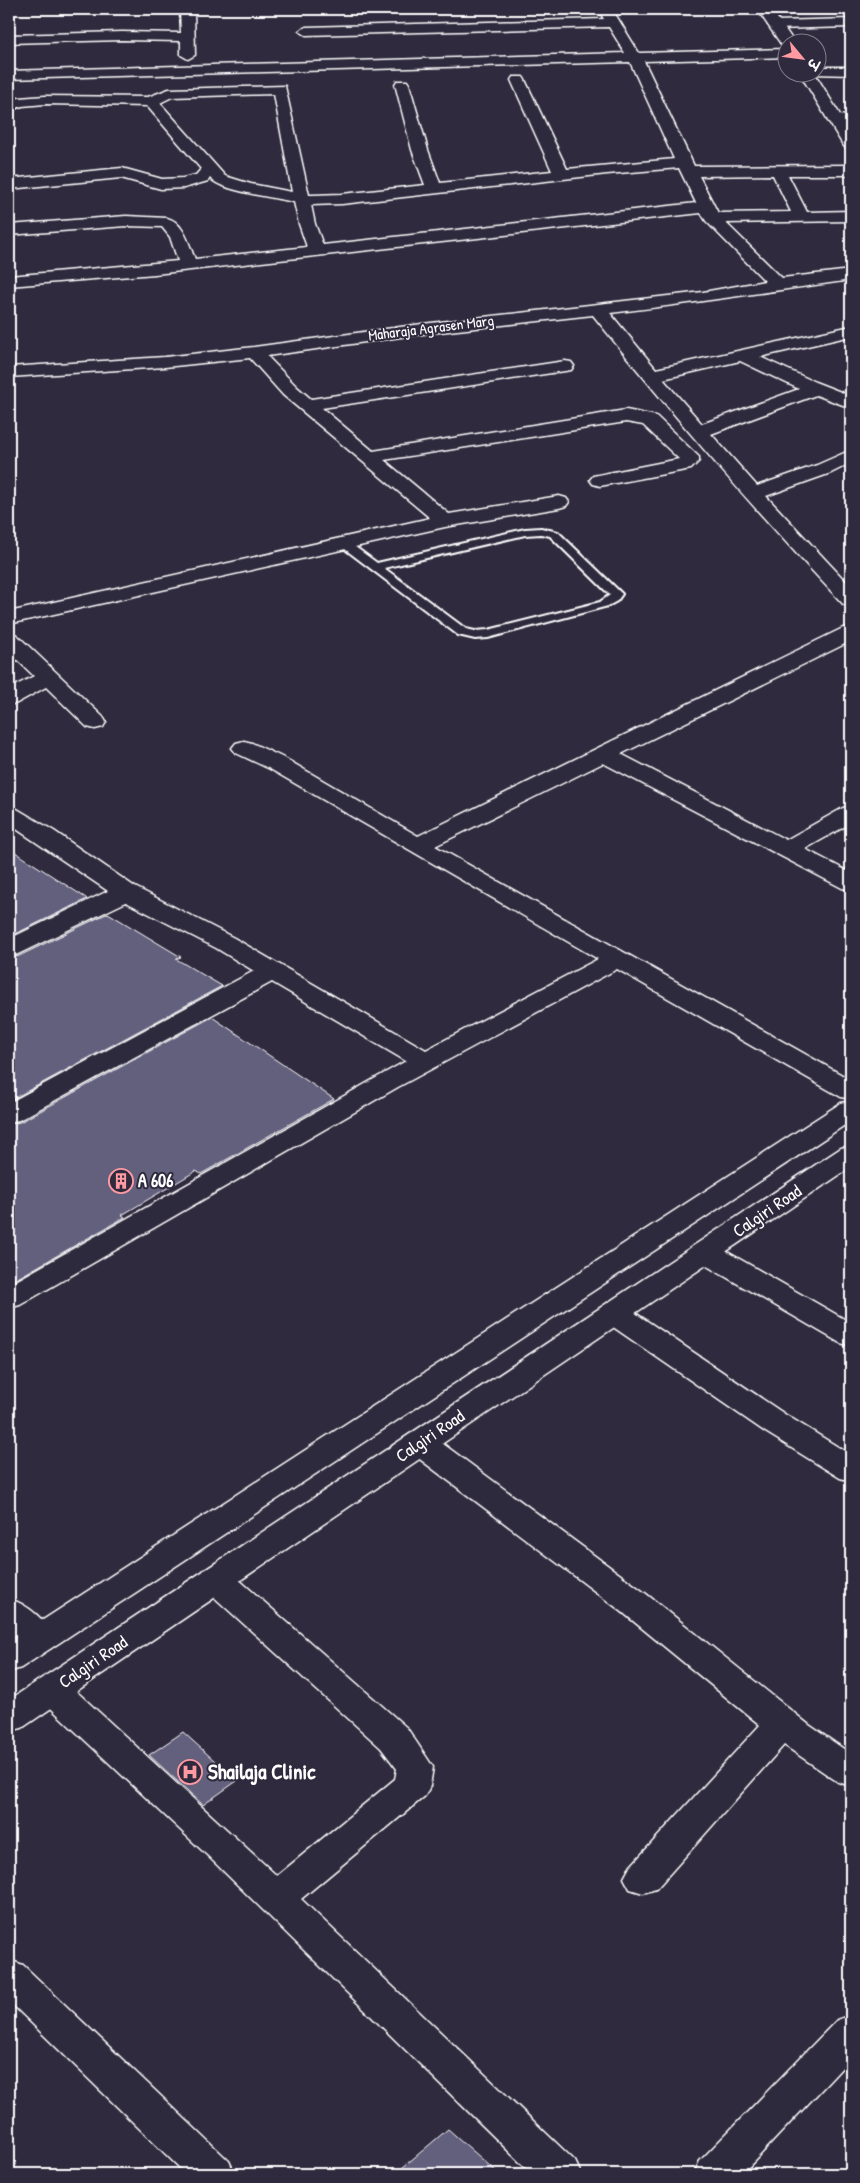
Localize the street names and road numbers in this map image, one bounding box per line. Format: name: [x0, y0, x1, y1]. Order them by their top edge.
street label: Maharaja Agrasen Marg: [367, 309, 495, 346]
street label: Calgiri Road: [727, 1178, 806, 1243]
street label: Calgiri Road: [390, 1403, 469, 1468]
street label: Calgiri Road: [53, 1629, 132, 1694]

